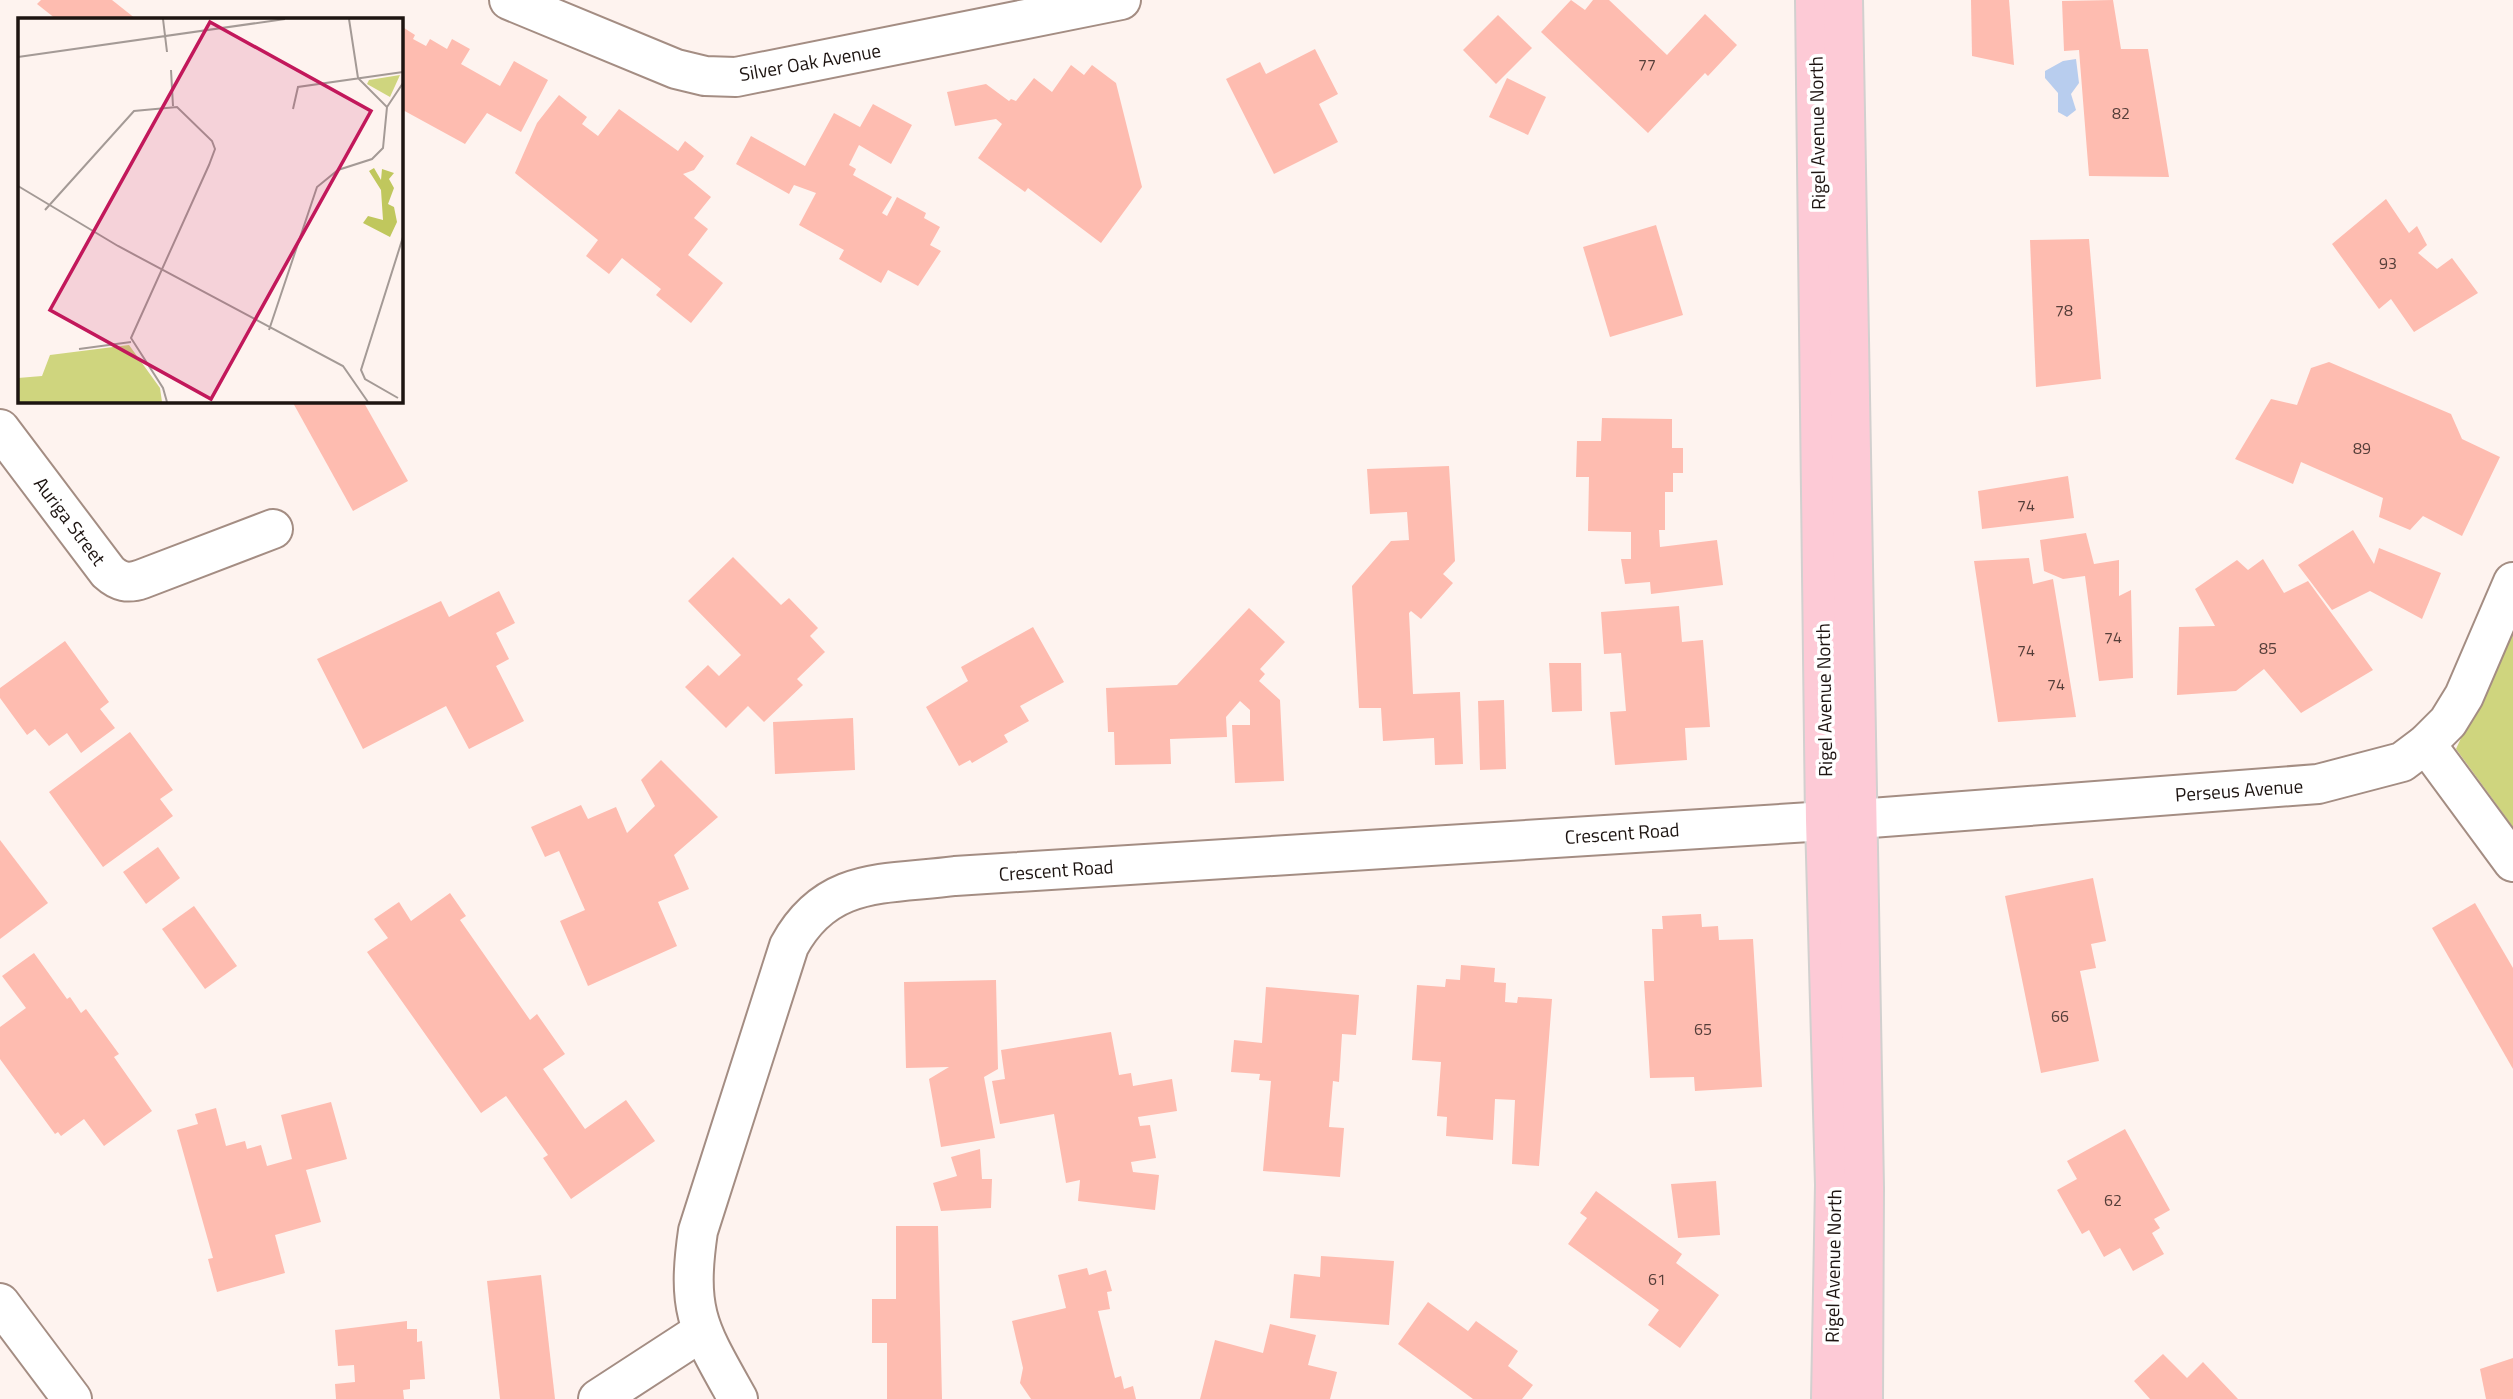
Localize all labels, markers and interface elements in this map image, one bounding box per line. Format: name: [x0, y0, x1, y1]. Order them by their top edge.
inset map: [18, 18, 402, 402]
street label: Silver Oak Avenue: [737, 35, 883, 88]
house number: 77: [1638, 52, 1656, 76]
street label: Rigel Avenue North: [1801, 56, 1832, 210]
house number: 82: [2112, 101, 2130, 125]
house number: 93: [2379, 251, 2397, 275]
house number: 78: [2055, 298, 2073, 322]
house number: 89: [2353, 436, 2371, 460]
street label: Auriga Street: [27, 470, 114, 571]
house number: 74: [2017, 493, 2035, 517]
street label: Rigel Avenue North: [1808, 623, 1839, 777]
house number: 74: [2104, 625, 2122, 649]
house number: 85: [2259, 636, 2277, 660]
house number: 74: [2017, 638, 2035, 662]
house number: 74: [2047, 672, 2065, 696]
street label: Perseus Avenue: [2174, 771, 2304, 808]
street label: Crescent Road: [1564, 814, 1680, 851]
street label: Crescent Road: [998, 851, 1114, 888]
house number: 66: [2051, 1004, 2069, 1028]
house number: 65: [1694, 1017, 1712, 1041]
house number: 62: [2104, 1188, 2122, 1212]
street label: Rigel Avenue North: [1817, 1189, 1848, 1343]
house number: 61: [1648, 1267, 1666, 1291]

